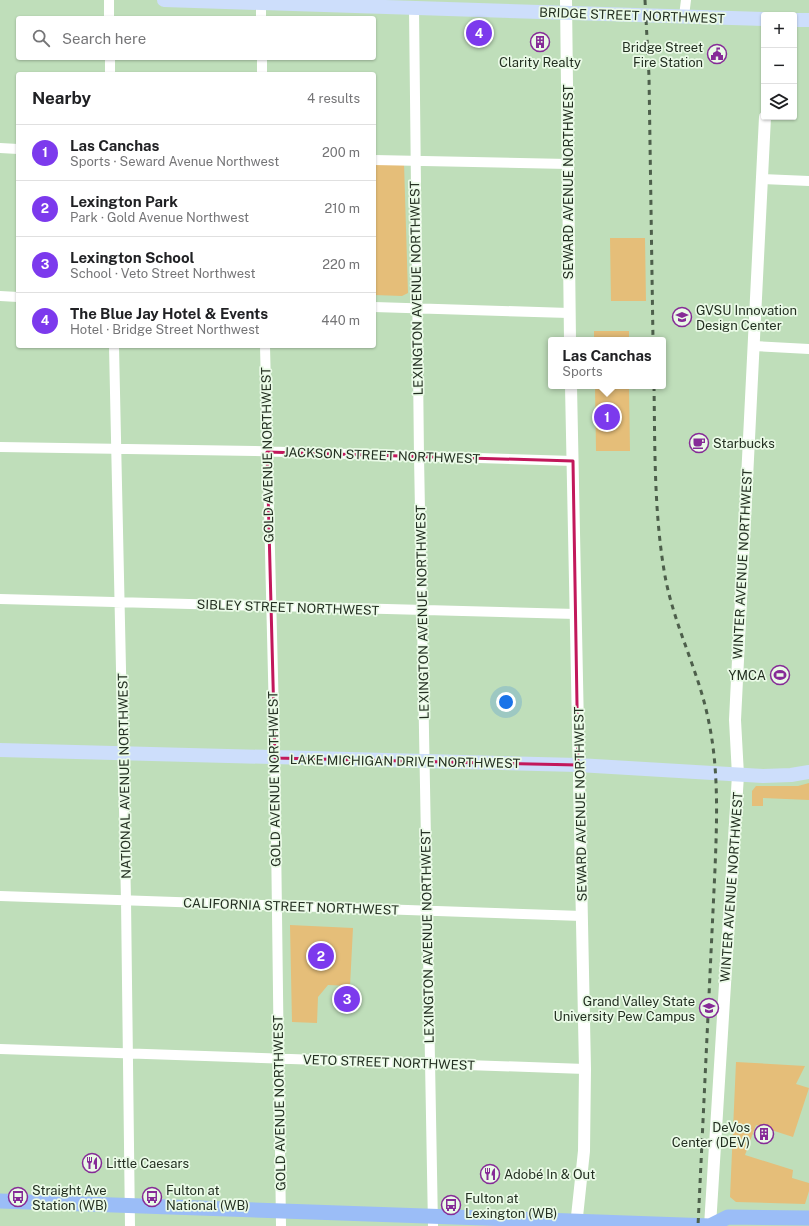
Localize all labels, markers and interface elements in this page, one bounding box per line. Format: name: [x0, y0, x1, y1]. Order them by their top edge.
street label: BRIDGE STREET NORTHWEST: [539, 5, 725, 26]
map controls: [761, 12, 797, 120]
button: +: [761, 12, 797, 48]
search box: [16, 16, 376, 60]
pin: 4: [466, 18, 492, 48]
icon: search: [30, 27, 52, 49]
text: Search here: [62, 30, 146, 47]
building icon: Clarity Realty: [529, 31, 551, 53]
place label: Bridge Street Fire Station: [622, 40, 703, 70]
public building icon: Bridge Street Fire Station: [706, 43, 728, 65]
button: −: [761, 48, 797, 84]
place label: Clarity Realty: [499, 55, 581, 70]
street label: SEWARD AVENUE NORTHWEST: [561, 84, 576, 280]
button: layers: [761, 84, 797, 120]
text: Nearby: [32, 88, 91, 108]
text: 4 results: [307, 91, 360, 106]
text: Las Canchas: [70, 137, 159, 154]
text: 1: [42, 145, 48, 160]
text: 200 m: [322, 145, 360, 160]
text: Sports · Seward Avenue Northwest: [70, 154, 279, 169]
street label: LEXINGTON AVENUE NORTHWEST: [407, 180, 426, 395]
text: Lexington Park: [70, 193, 178, 210]
text: 2: [41, 201, 49, 216]
text: 210 m: [325, 201, 360, 216]
text: Park · Gold Avenue Northwest: [70, 210, 249, 225]
text: Lexington School: [70, 249, 194, 266]
text: 3: [41, 257, 49, 272]
text: 220 m: [322, 257, 360, 272]
text: School · Veto Street Northwest: [70, 266, 256, 281]
place label: GVSU Innovation Design Center: [696, 303, 797, 333]
text: The Blue Jay Hotel & Events: [70, 305, 268, 322]
school or university icon: GVSU Innovation Design Center: [671, 306, 693, 328]
text: 4: [41, 313, 49, 328]
text: 440 m: [321, 313, 360, 328]
text: Hotel · Bridge Street Northwest: [70, 322, 260, 337]
popup: [548, 337, 666, 389]
text: Las Canchas: [562, 347, 652, 364]
text: Sports: [562, 364, 603, 379]
street label: GOLD AVENUE NORTHWEST: [258, 367, 277, 543]
pin: 1: [594, 402, 620, 432]
cafe icon: Starbucks: [688, 432, 710, 454]
place label: Starbucks: [713, 436, 775, 451]
street label: JACKSON STREET NORTHWEST: [283, 445, 481, 466]
street label: WINTER AVENUE NORTHWEST: [730, 468, 755, 660]
street label: LEXINGTON AVENUE NORTHWEST: [413, 504, 432, 719]
street label: SIBLEY STREET NORTHWEST: [196, 597, 380, 618]
sports icon: YMCA: [769, 664, 791, 686]
place label: YMCA: [729, 668, 766, 683]
street label: NATIONAL AVENUE NORTHWEST: [115, 673, 134, 879]
street label: GOLD AVENUE NORTHWEST: [265, 691, 284, 867]
your location: [496, 692, 516, 712]
street label: SEWARD AVENUE NORTHWEST: [571, 706, 590, 902]
street label: LAKE MICHIGAN DRIVE NORTHWEST: [290, 752, 521, 771]
street label: WINTER AVENUE NORTHWEST: [717, 791, 746, 983]
street label: LEXINGTON AVENUE NORTHWEST: [418, 828, 437, 1043]
street label: CALIFORNIA STREET NORTHWEST: [183, 895, 399, 918]
pin: 2: [308, 941, 334, 971]
pin: 3: [334, 984, 360, 1014]
place label: Grand Valley State University Pew Campus: [554, 994, 695, 1024]
school or university icon: Grand Valley State University Pew Campus: [698, 997, 720, 1019]
street label: GOLD AVENUE NORTHWEST: [270, 1015, 289, 1191]
street label: VETO STREET NORTHWEST: [303, 1052, 476, 1073]
place label: DeVos Center (DEV): [672, 1120, 750, 1150]
building icon: DeVos Center (DEV): [753, 1123, 775, 1145]
restaurant icon: Little Caesars: [81, 1152, 103, 1174]
place label: Little Caesars: [106, 1156, 189, 1171]
restaurant icon: Adobé In & Out: [479, 1163, 501, 1185]
place label: Adobé In & Out: [504, 1167, 595, 1182]
place label: Straight Ave Station (WB): [32, 1183, 108, 1213]
place label: Fulton at National (WB): [166, 1183, 249, 1213]
bus stop icon: Straight Ave Station (WB): [7, 1186, 29, 1208]
bus stop icon: Fulton at National (WB): [141, 1186, 163, 1208]
place label: Fulton at Lexington (WB): [465, 1191, 557, 1221]
bus stop icon: Fulton at Lexington (WB): [440, 1194, 462, 1216]

